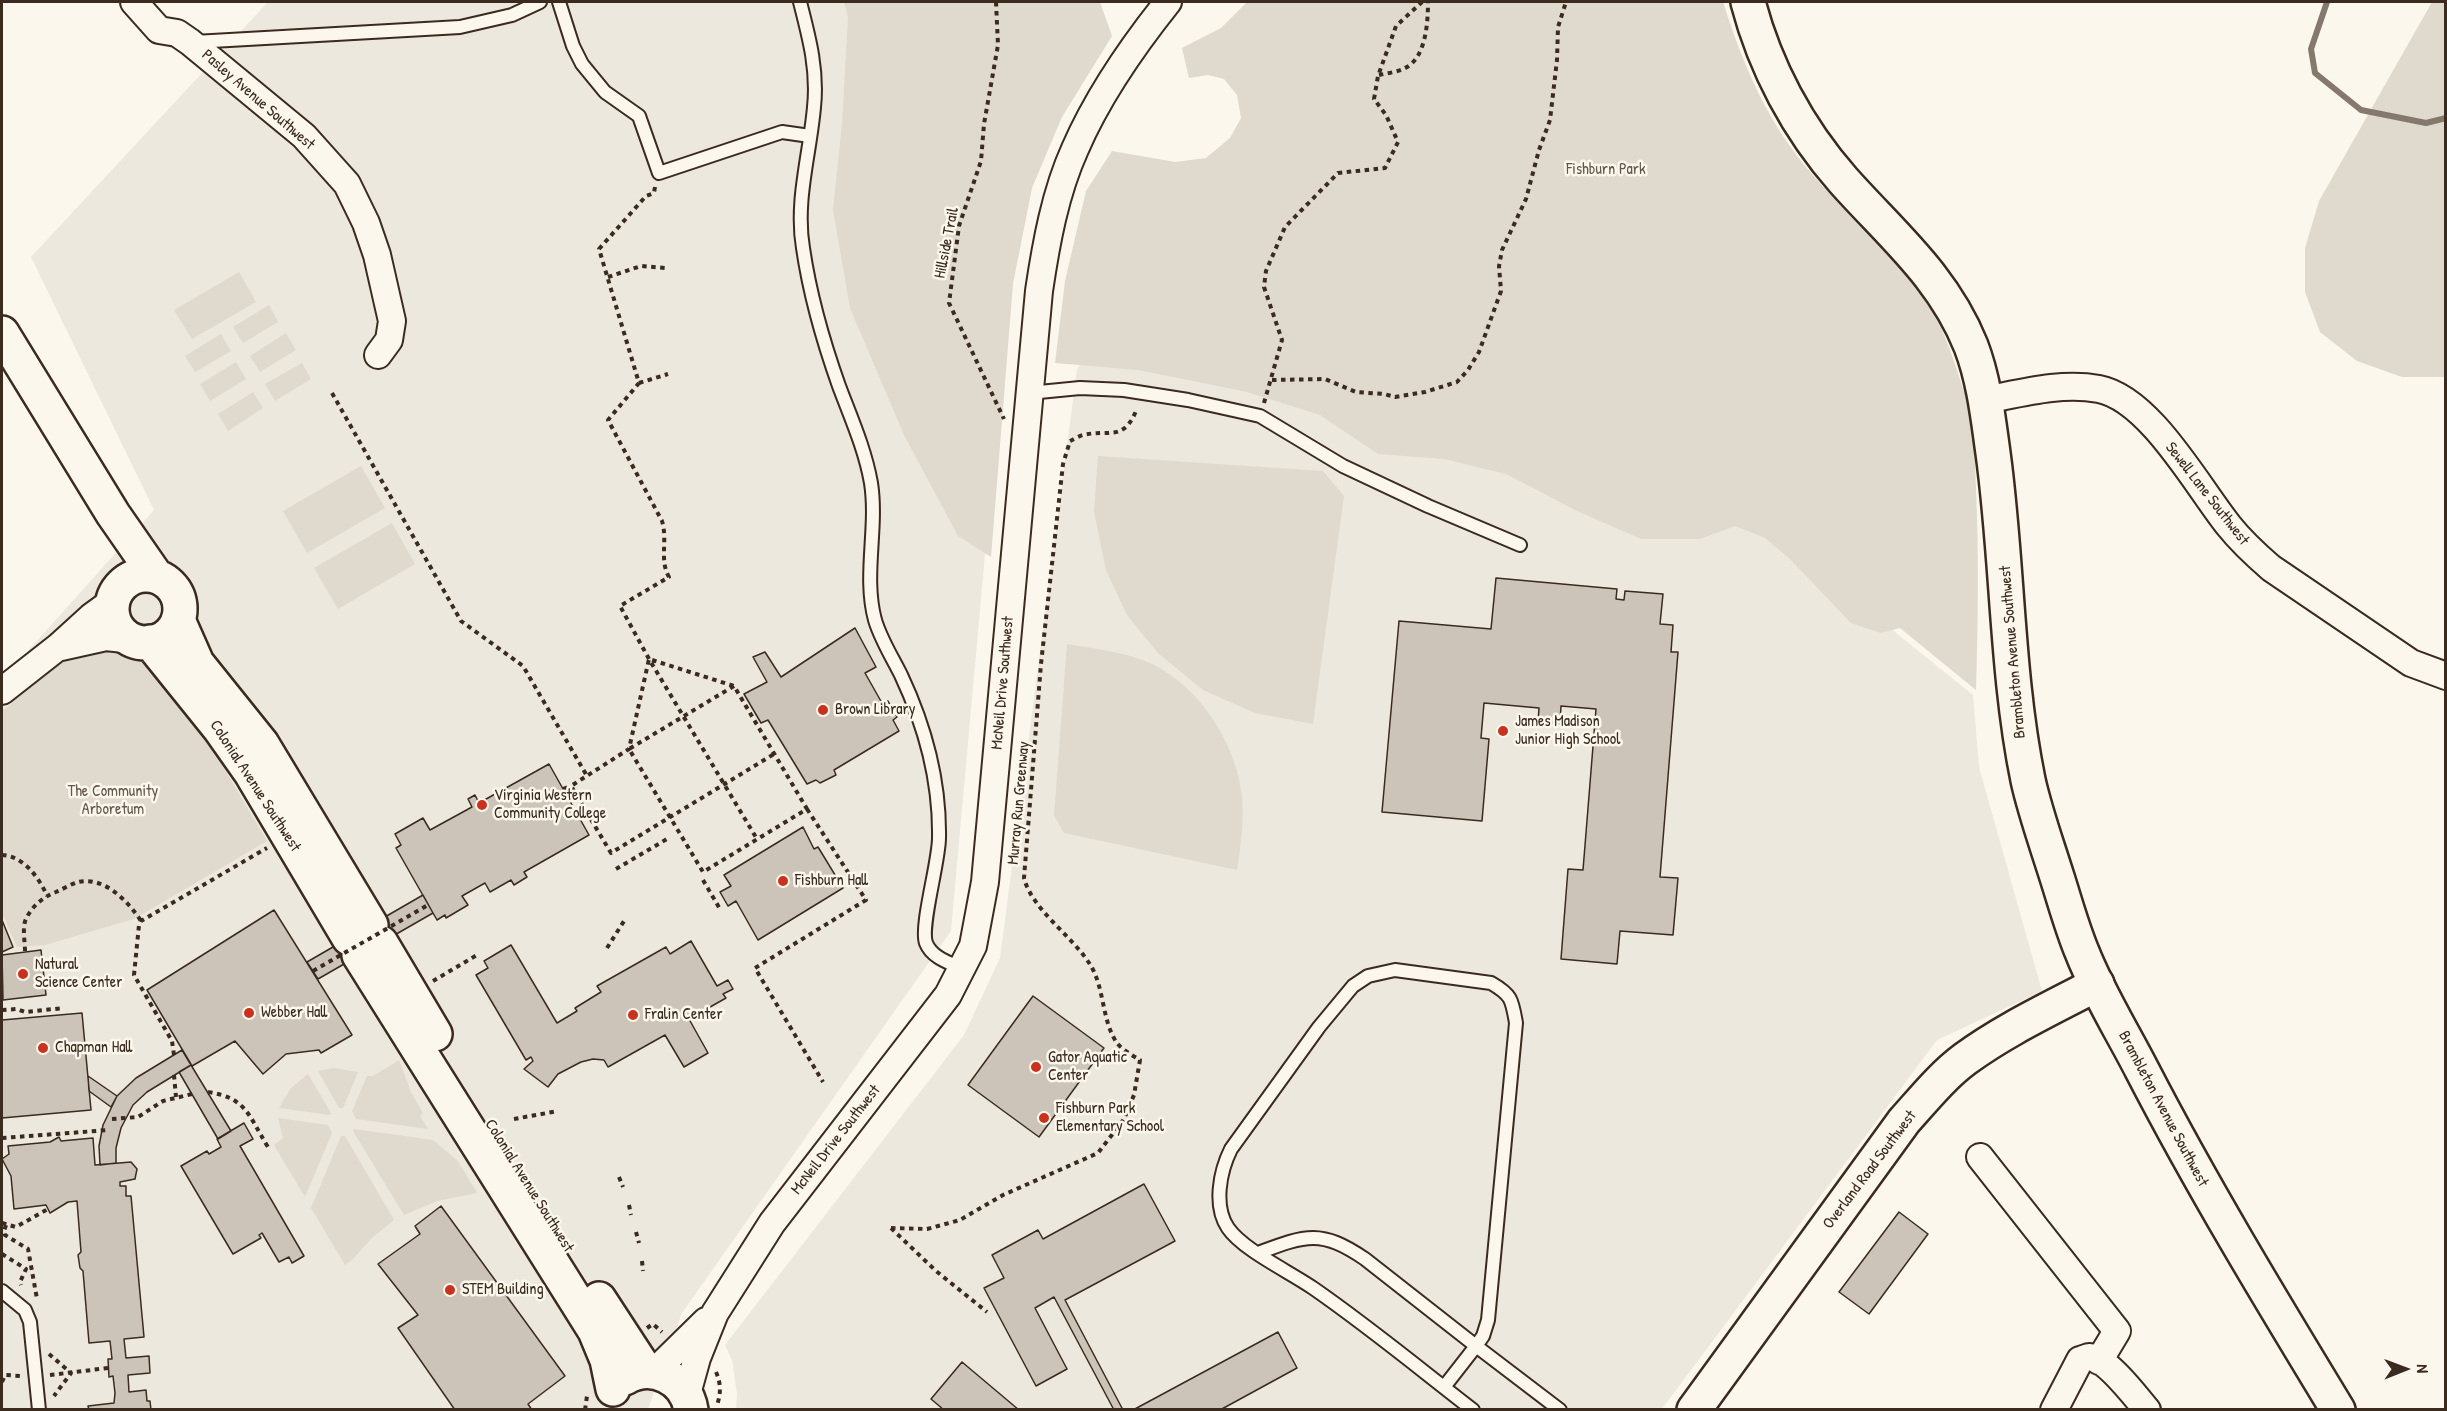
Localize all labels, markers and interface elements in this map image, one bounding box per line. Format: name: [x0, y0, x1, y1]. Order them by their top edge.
street label: Pasley Avenue Southwest: [198, 46, 318, 154]
park label: Fishburn Park: [1566, 160, 1646, 180]
street label: Hillside Trail: [931, 206, 963, 280]
street label: Sewell Lane Southwest: [2161, 439, 2253, 549]
street label: Brambleton Avenue Southwest: [1996, 565, 2030, 739]
street label: McNeil Drive Southwest: [988, 616, 1018, 750]
place label: Brown Library: [835, 700, 916, 720]
marker: Brown Library: [816, 703, 830, 717]
place label: James Madison Junior High School: [1515, 712, 1620, 750]
street label: Colonial Avenue Southwest: [205, 717, 305, 855]
marker: James Madison Junior High School: [1496, 724, 1510, 738]
street label: Murray Run Greenway: [1004, 741, 1034, 865]
park label: The Community Arboretum: [68, 782, 158, 820]
place label: Virginia Western Community College: [494, 786, 606, 824]
marker: Virginia Western Community College: [475, 798, 489, 812]
place label: Fishburn Hall: [795, 871, 868, 891]
marker: Fishburn Hall: [776, 874, 790, 888]
place label: Natural Science Center: [35, 955, 122, 993]
marker: Natural Science Center: [16, 967, 30, 981]
place label: Webber Hall: [261, 1003, 327, 1023]
place label: Fralin Center: [645, 1005, 723, 1025]
marker: Webber Hall: [242, 1006, 256, 1020]
marker: Fralin Center: [626, 1008, 640, 1022]
street label: Brambleton Avenue Southwest: [2114, 1028, 2212, 1190]
place label: Chapman Hall: [55, 1038, 132, 1058]
marker: Chapman Hall: [36, 1041, 50, 1055]
place label: Gator Aquatic Center: [1048, 1048, 1127, 1086]
marker: Gator Aquatic Center: [1029, 1060, 1043, 1074]
street label: McNeil Drive Southwest: [787, 1081, 885, 1199]
place label: Fishburn Park Elementary School: [1056, 1099, 1164, 1137]
street label: Overland Road Southwest: [1819, 1107, 1921, 1233]
marker: Fishburn Park Elementary School: [1037, 1111, 1051, 1125]
street label: Colonial Avenue Southwest: [480, 1116, 578, 1256]
place label: STEM Building: [462, 1280, 544, 1300]
marker: STEM Building: [443, 1283, 457, 1297]
north arrow: [2375, 1339, 2435, 1399]
text: N: [2412, 1364, 2434, 1373]

